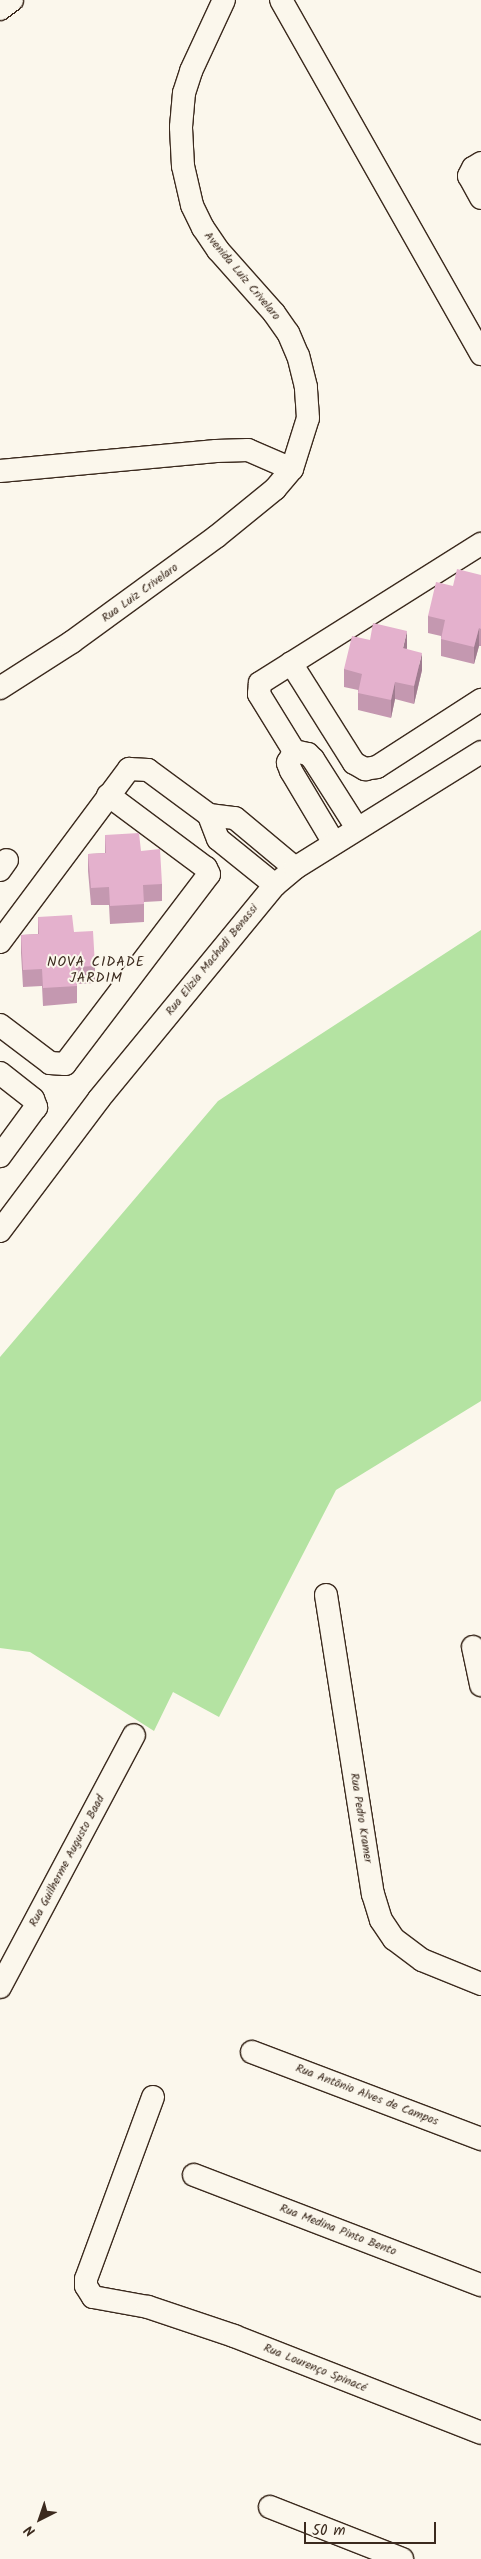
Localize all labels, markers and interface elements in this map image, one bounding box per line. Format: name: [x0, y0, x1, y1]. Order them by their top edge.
street label: Avenida Luiz Crivelaro: [201, 229, 283, 323]
street label: Rua Luiz Crivelaro: [99, 560, 181, 626]
street label: Rua Elizia Machadi Benassi: [163, 901, 261, 1019]
district label: NOVA CIDADE JARDIM: [46, 954, 146, 986]
street label: Rua Pedro Kramer: [347, 1772, 375, 1864]
street label: Rua Guilherme Augusto Baad: [26, 1793, 108, 1929]
street label: Rua Antônio Alves de Campos: [293, 2061, 441, 2129]
street label: Rua Medina Pinto Bento: [278, 2201, 398, 2259]
street label: Rua Lourenço Spinacé: [261, 2341, 369, 2395]
north arrow: [15, 2494, 65, 2544]
scale bar: [306, 2512, 438, 2544]
text: N: [20, 2519, 41, 2542]
text: 50 m: [312, 2519, 346, 2543]

